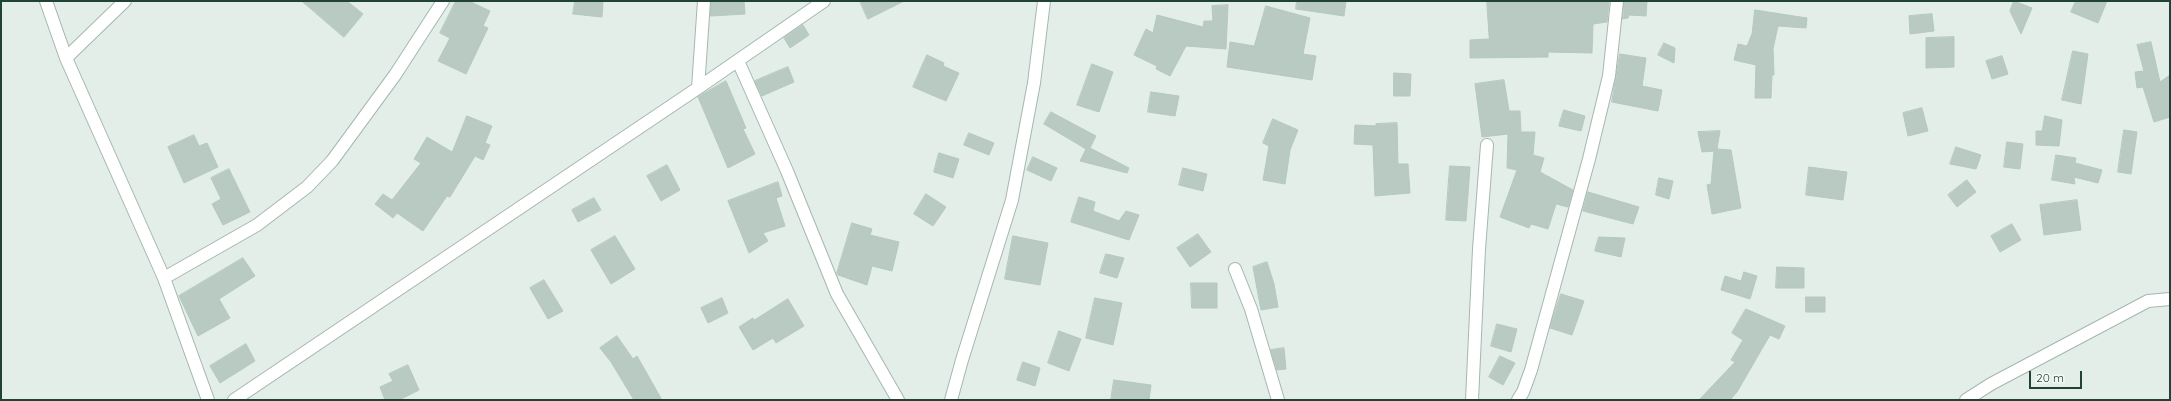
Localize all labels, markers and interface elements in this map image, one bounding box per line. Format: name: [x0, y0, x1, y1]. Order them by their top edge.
scale bar: [2031, 363, 2084, 389]
text: 20 m: [2036, 370, 2064, 385]

